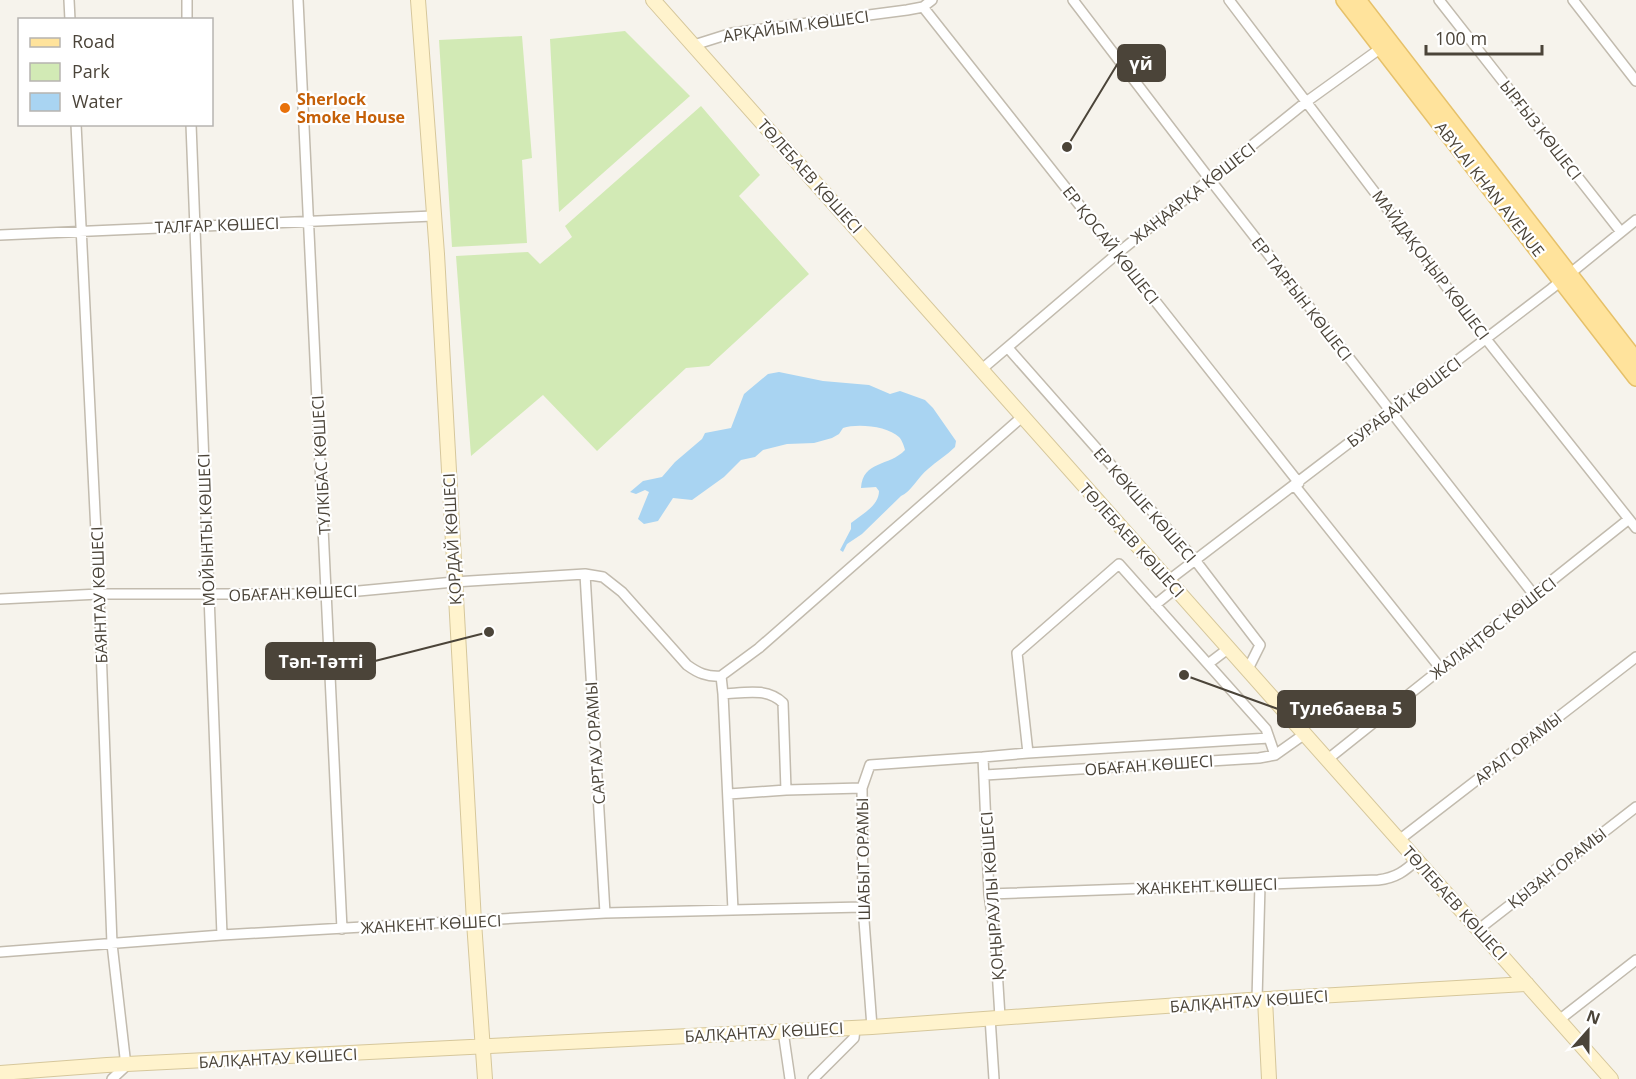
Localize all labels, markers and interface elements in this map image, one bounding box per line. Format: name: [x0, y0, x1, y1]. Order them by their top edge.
street label: АРҚАЙЫМ КӨШЕСІ: [722, 5, 870, 47]
legend: [18, 18, 213, 126]
scale bar: [1426, 18, 1542, 56]
text: 100 m: [1435, 26, 1487, 50]
text: Road: [72, 29, 115, 53]
callout: үй: [1118, 45, 1165, 81]
text: үй: [1129, 51, 1153, 75]
text: Park: [72, 59, 110, 83]
street label: ЫРҒЫЗ КӨШЕСІ: [1495, 76, 1587, 184]
place label: Sherlock Smoke House: [297, 88, 405, 128]
text: Water: [72, 89, 123, 113]
marker: Sherlock Smoke House: [278, 101, 292, 115]
street label: ТӨЛЕБАЕВ КӨШЕСІ: [753, 114, 867, 238]
street label: ABYLAI KHAN AVENUE: [1430, 117, 1550, 261]
street label: ЖАҢААРҚА КӨШЕСІ: [1126, 137, 1260, 249]
street label: ЕР ҚОСАЙ КӨШЕСІ: [1058, 181, 1164, 309]
street label: МАЙДАҚОҢЫР КӨШЕСІ: [1367, 186, 1495, 344]
street label: ТАЛҒАР КӨШЕСІ: [154, 212, 280, 238]
street label: ЕР ТАРҒЫН КӨШЕСІ: [1247, 233, 1357, 365]
street label: БУРАБАЙ КӨШЕСІ: [1342, 352, 1466, 452]
street label: ТҮЛКІБАС КӨШЕСІ: [306, 395, 336, 535]
street label: ЕР КӨКШЕ КӨШЕСІ: [1089, 443, 1201, 567]
street label: МОЙЫНТЫ КӨШЕСІ: [192, 453, 220, 607]
street label: ҚОРДАЙ КӨШЕСІ: [438, 472, 466, 606]
street label: ТӨЛЕБАЕВ КӨШЕСІ: [1075, 478, 1189, 602]
street label: БАЯНТАУ КӨШЕСІ: [86, 526, 112, 664]
street label: ЖАЛАҢТӨС КӨШЕСІ: [1425, 572, 1561, 684]
street label: ОБАҒАН КӨШЕСІ: [228, 580, 358, 606]
callout: Тәп-Тәтті: [266, 643, 375, 679]
text: Тәп-Тәтті: [278, 649, 364, 673]
street label: САРТАУ ОРАМЫ: [580, 681, 610, 805]
callout: Тулебаева 5: [1278, 691, 1415, 727]
text: Тулебаева 5: [1290, 696, 1402, 720]
street label: АРАЛ ОРАМЫ: [1470, 707, 1566, 789]
street label: ОБАҒАН КӨШЕСІ: [1084, 750, 1214, 780]
street label: ШАБЫТ ОРАМЫ: [851, 797, 875, 921]
street label: ҚОҢЫРАУЛЫ КӨШЕСІ: [975, 811, 1009, 981]
street label: ҚЫЗАН ОРАМЫ: [1503, 822, 1611, 914]
street label: ТӨЛЕБАЕВ КӨШЕСІ: [1398, 841, 1512, 965]
street label: ЖАНКЕНТ КӨШЕСІ: [1136, 873, 1278, 899]
street label: ЖАНКЕНТ КӨШЕСІ: [360, 909, 502, 939]
street label: БАЛҚАНТАУ КӨШЕСІ: [1169, 984, 1329, 1018]
north arrow: [1558, 1001, 1618, 1061]
text: N: [1583, 1004, 1603, 1030]
street label: БАЛҚАНТАУ КӨШЕСІ: [684, 1017, 844, 1047]
street label: БАЛҚАНТАУ КӨШЕСІ: [198, 1043, 358, 1073]

